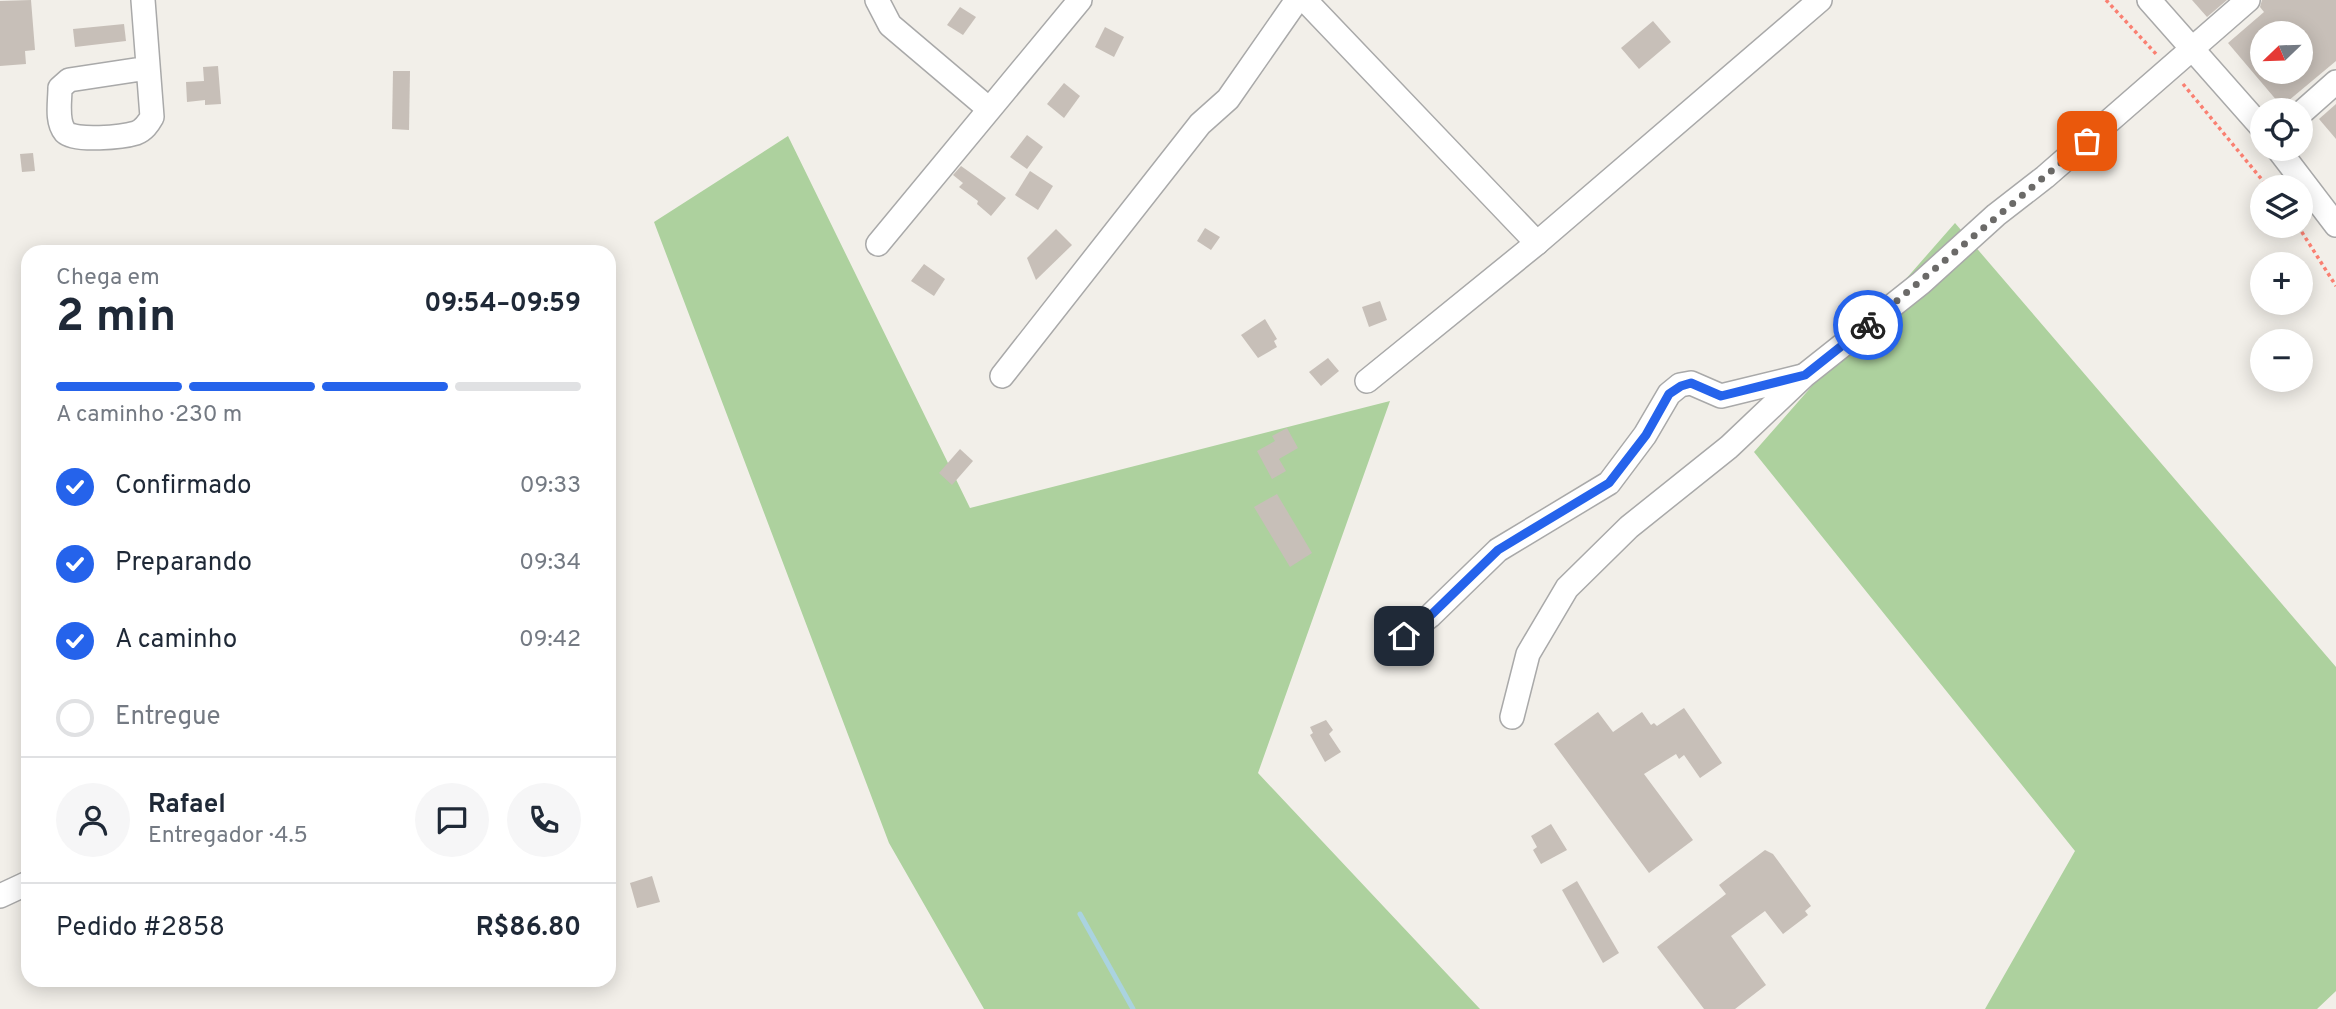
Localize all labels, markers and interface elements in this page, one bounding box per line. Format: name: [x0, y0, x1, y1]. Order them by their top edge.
north arrow: [2250, 21, 2314, 84]
map controls: [2250, 21, 2313, 392]
button: locate: [2250, 98, 2313, 161]
pin: [2057, 111, 2117, 171]
icon: bag: [2068, 122, 2106, 160]
button: layers: [2250, 175, 2313, 238]
button: +: [2250, 252, 2313, 315]
text: Chega em: [56, 264, 160, 293]
text: 09:54–09:59: [424, 288, 581, 321]
text: 2 min: [56, 289, 176, 348]
courier: [1833, 290, 1903, 360]
icon: bike: [1849, 306, 1887, 344]
button: −: [2250, 329, 2313, 392]
text: A caminho · 230 m: [56, 401, 242, 430]
icon: check: [56, 468, 94, 506]
text: Confirmado: [115, 470, 252, 503]
text: 09:33: [520, 472, 581, 501]
icon: check: [56, 545, 94, 583]
text: Preparando: [115, 547, 252, 580]
text: 09:34: [519, 549, 581, 578]
pin: [1374, 606, 1434, 666]
icon: home: [1385, 617, 1423, 655]
icon: check: [56, 622, 94, 660]
text: A caminho: [115, 624, 237, 657]
text: 09:42: [519, 626, 581, 655]
text: Entregue: [115, 701, 221, 734]
button: person: [56, 783, 130, 857]
button: chat: [415, 783, 489, 857]
button: phone: [507, 783, 581, 857]
text: Rafael: [148, 789, 226, 822]
text: Entregador · 4.5: [148, 822, 308, 851]
text: Pedido #2858: [56, 912, 225, 945]
text: R$86.80: [476, 912, 581, 945]

